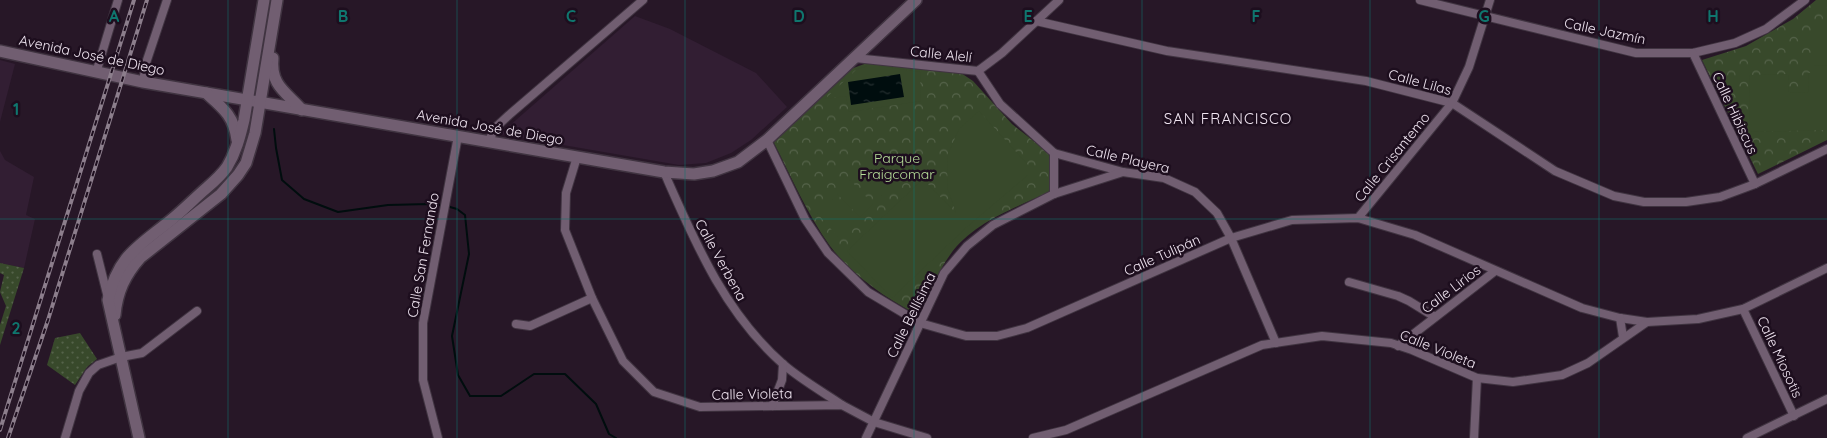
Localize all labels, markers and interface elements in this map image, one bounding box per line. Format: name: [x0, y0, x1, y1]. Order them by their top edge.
text: A: [109, 6, 120, 26]
text: B: [338, 6, 348, 26]
text: C: [566, 6, 576, 26]
text: D: [793, 6, 805, 26]
text: E: [1023, 6, 1033, 26]
text: F: [1252, 6, 1261, 26]
text: G: [1478, 6, 1490, 26]
text: H: [1707, 6, 1719, 26]
street label: Calle Jazmín: [1563, 14, 1647, 48]
street label: Avenida José de Diego: [17, 31, 167, 79]
street label: Calle Alelí: [909, 42, 973, 66]
street label: Calle Lilas: [1387, 65, 1453, 99]
street label: Calle Hibiscus: [1708, 69, 1762, 157]
text: 1: [13, 99, 19, 119]
street label: Avenida José de Diego: [415, 105, 565, 149]
street label: Calle Crisantemo: [1350, 108, 1434, 206]
district label: SAN FRANCISCO: [1164, 109, 1292, 128]
street label: Calle Playera: [1084, 141, 1172, 177]
park label: Parque Fraigcomar: [859, 149, 935, 183]
street label: Calle San Fernando: [403, 191, 443, 319]
street label: Calle Verbena: [691, 216, 751, 304]
street label: Calle Tulipán: [1121, 230, 1203, 280]
street label: Calle Lirios: [1418, 261, 1484, 317]
street label: Calle Bellísima: [883, 269, 939, 361]
street label: Calle Miosotis: [1753, 313, 1807, 401]
text: 2: [11, 318, 21, 338]
street label: Calle Violeta: [1397, 326, 1479, 372]
street label: Calle Violeta: [712, 384, 792, 404]

